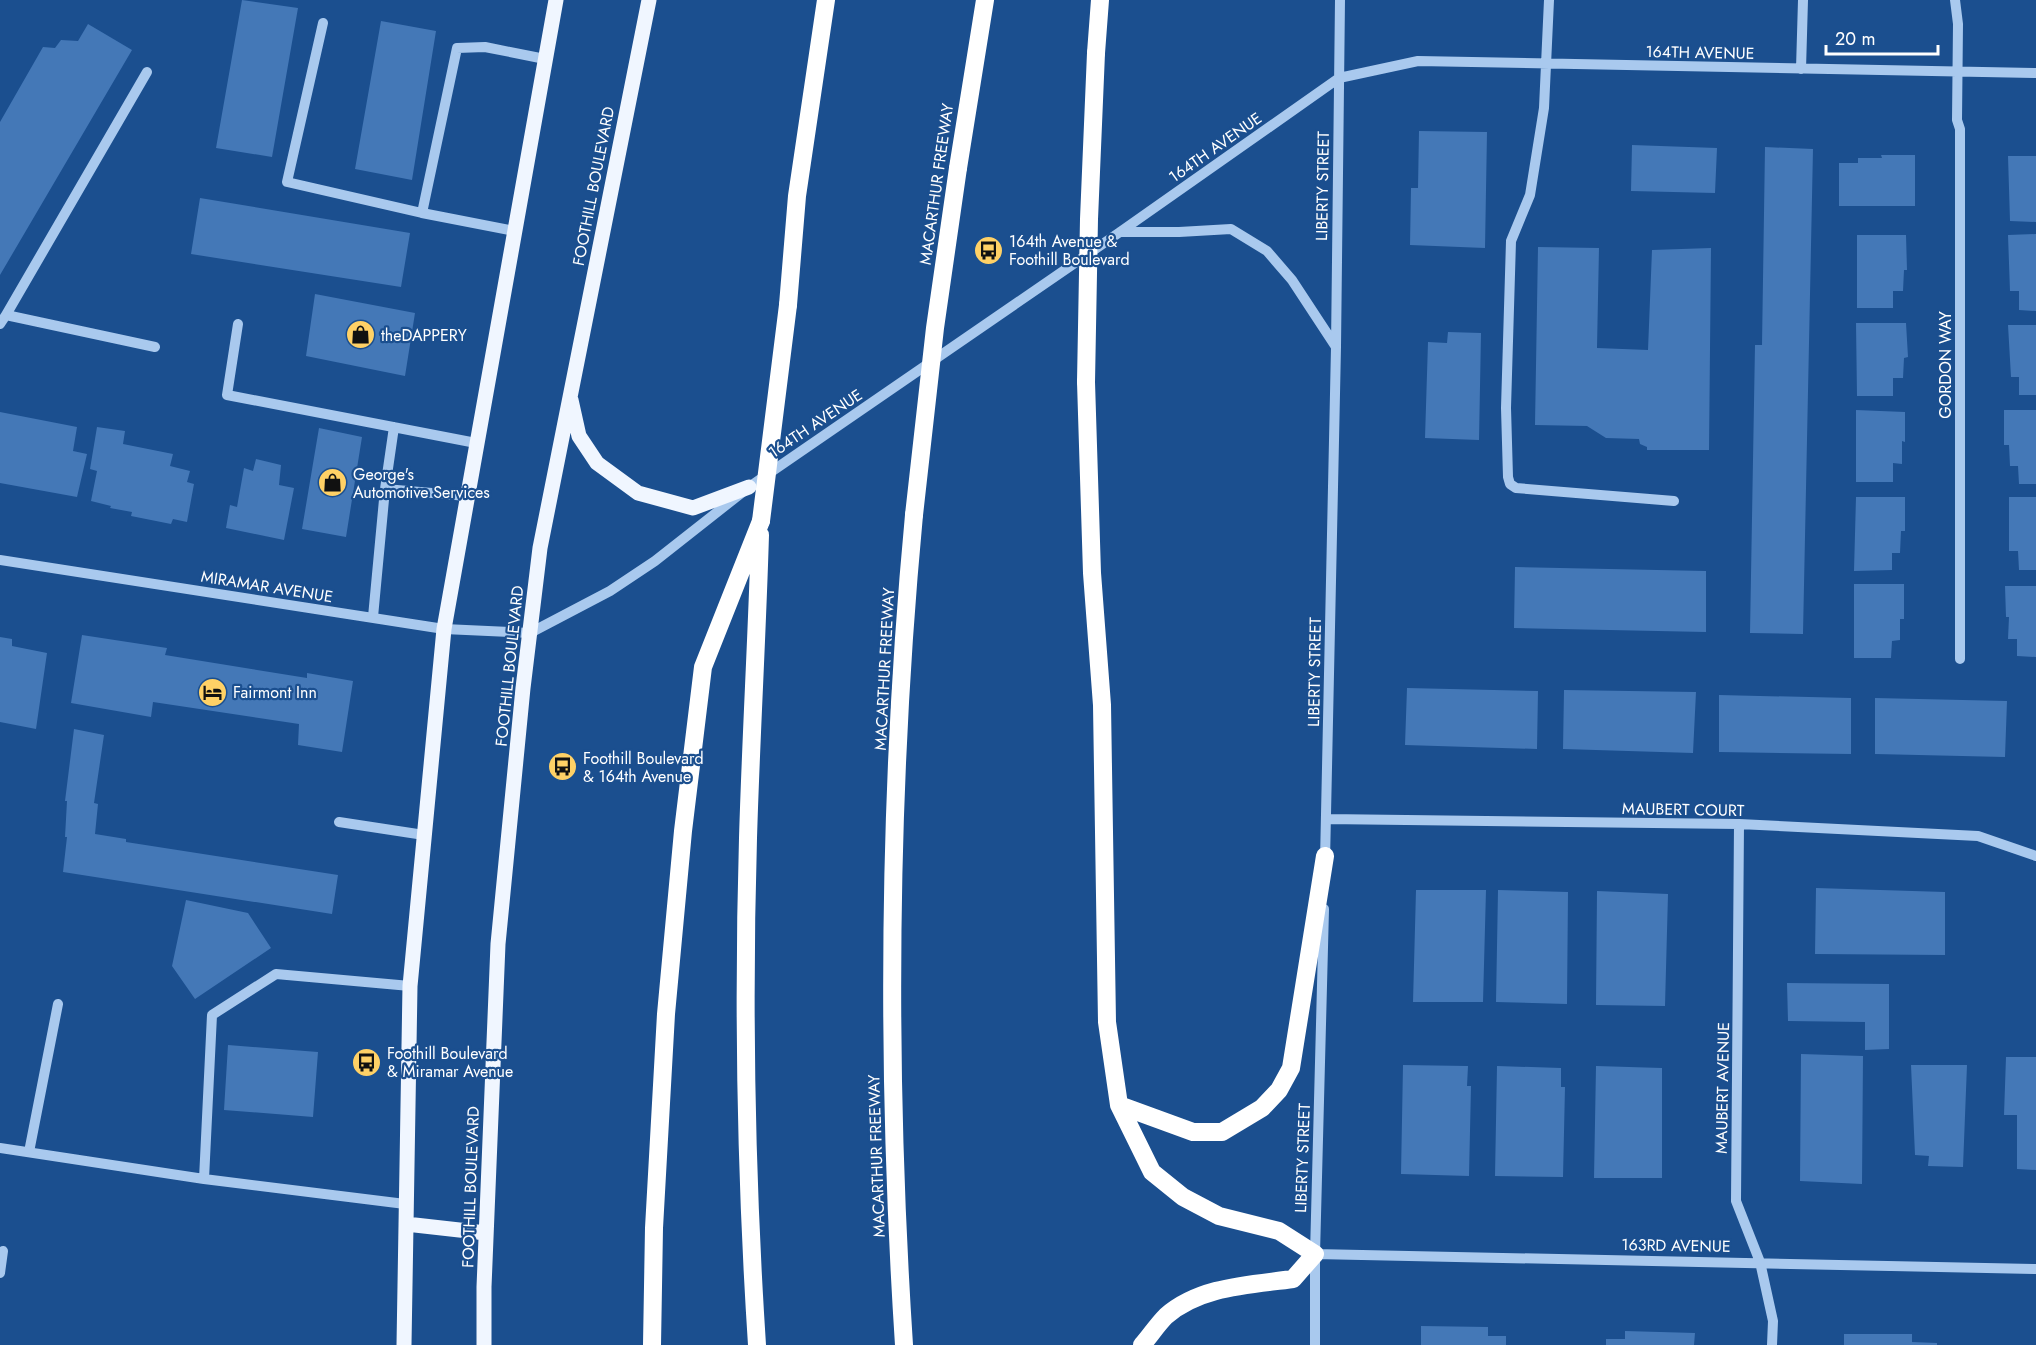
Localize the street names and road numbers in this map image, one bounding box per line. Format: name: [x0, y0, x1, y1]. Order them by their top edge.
street label: 164TH AVENUE: [1645, 40, 1755, 65]
street label: MACARTHUR FREEWAY: [914, 102, 959, 266]
street label: FOOTHILL BOULEVARD: [567, 104, 620, 268]
street label: 164TH AVENUE: [1164, 107, 1267, 188]
street label: LIBERTY STREET: [1310, 130, 1335, 241]
street label: GORDON WAY: [1934, 311, 1957, 419]
street label: 164TH AVENUE: [764, 383, 867, 463]
street label: MIRAMAR AVENUE: [199, 565, 335, 608]
street label: FOOTHILL BOULEVARD: [490, 584, 529, 748]
street label: MACARTHUR FREEWAY: [869, 587, 900, 751]
street label: LIBERTY STREET: [1302, 616, 1327, 727]
street label: MAUBERT COURT: [1622, 797, 1745, 822]
street label: MAUBERT AVENUE: [1710, 1022, 1735, 1154]
street label: MACARTHUR FREEWAY: [862, 1074, 891, 1238]
street label: LIBERTY STREET: [1289, 1102, 1316, 1213]
street label: FOOTHILL BOULEVARD: [456, 1106, 485, 1268]
street label: 163RD AVENUE: [1621, 1233, 1731, 1258]

